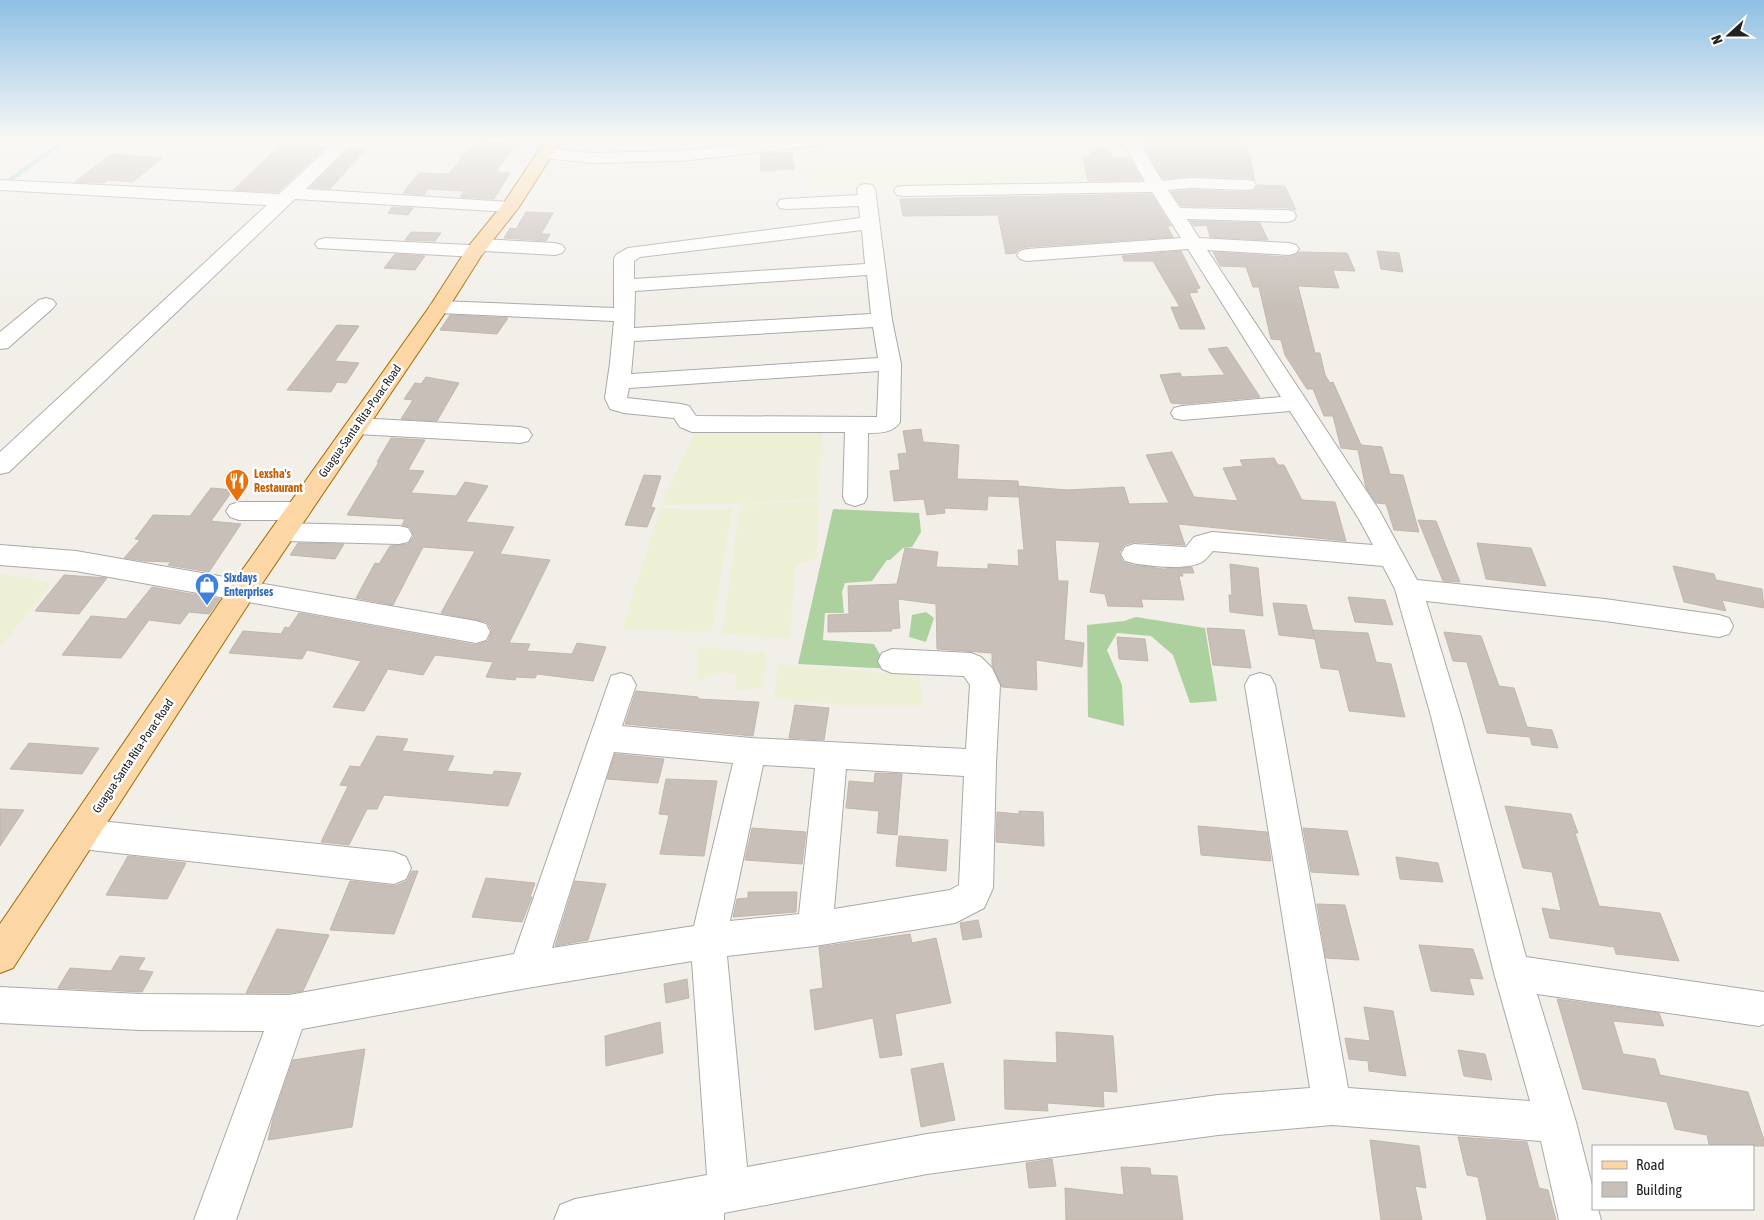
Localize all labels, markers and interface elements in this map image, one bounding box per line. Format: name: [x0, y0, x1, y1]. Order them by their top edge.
north arrow: [1704, 10, 1754, 60]
text: N: [1708, 33, 1726, 46]
street label: Guagua-Santa Rita-Porac Road: [316, 362, 404, 480]
place label: Lexsha's Restaurant: [254, 467, 303, 495]
restaurant icon: Lexsha's Restaurant: [224, 468, 250, 502]
place label: Sixdays Enterprises: [224, 571, 274, 599]
shop icon: Sixdays Enterprises: [194, 572, 220, 606]
street label: Guagua-Santa Rita-Porac Road: [90, 696, 176, 816]
legend: [1592, 1145, 1754, 1210]
text: Road: [1636, 1156, 1665, 1173]
text: Building: [1636, 1181, 1682, 1198]

